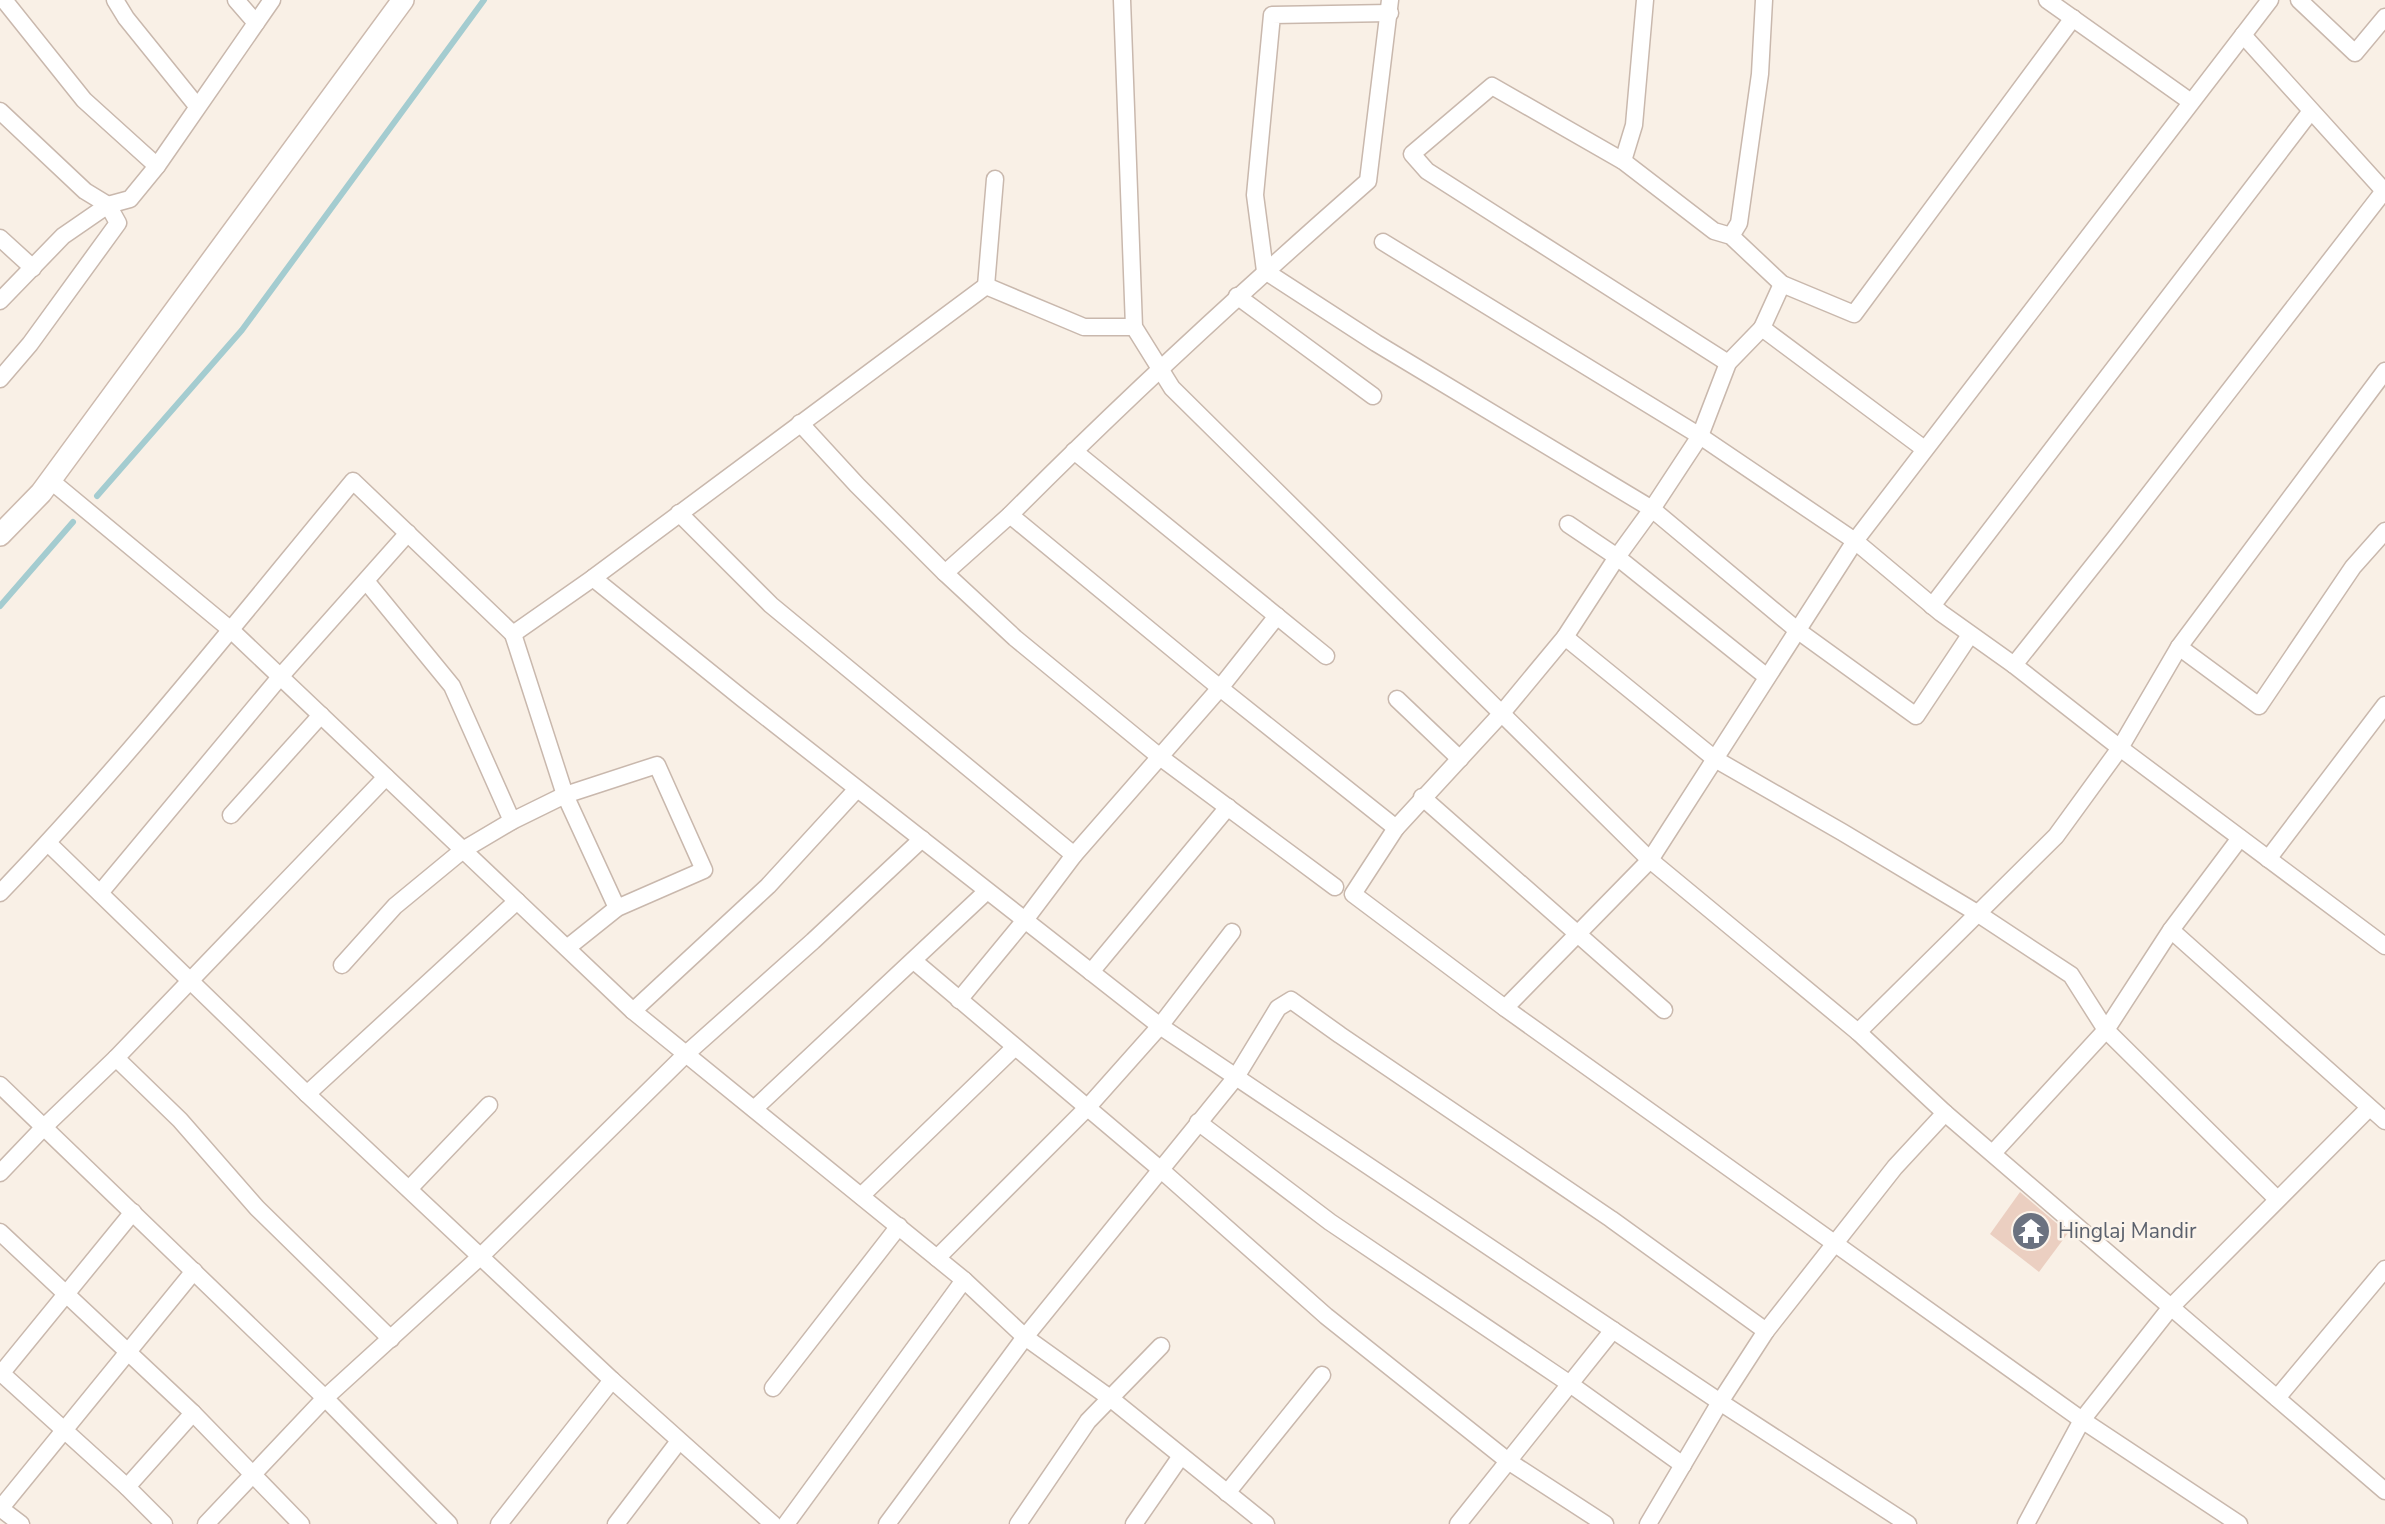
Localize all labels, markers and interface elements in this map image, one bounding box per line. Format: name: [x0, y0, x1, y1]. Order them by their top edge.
temple icon: Hinglaj Mandir: [2010, 1210, 2052, 1252]
place label: Hinglaj Mandir: [2058, 1217, 2197, 1245]

